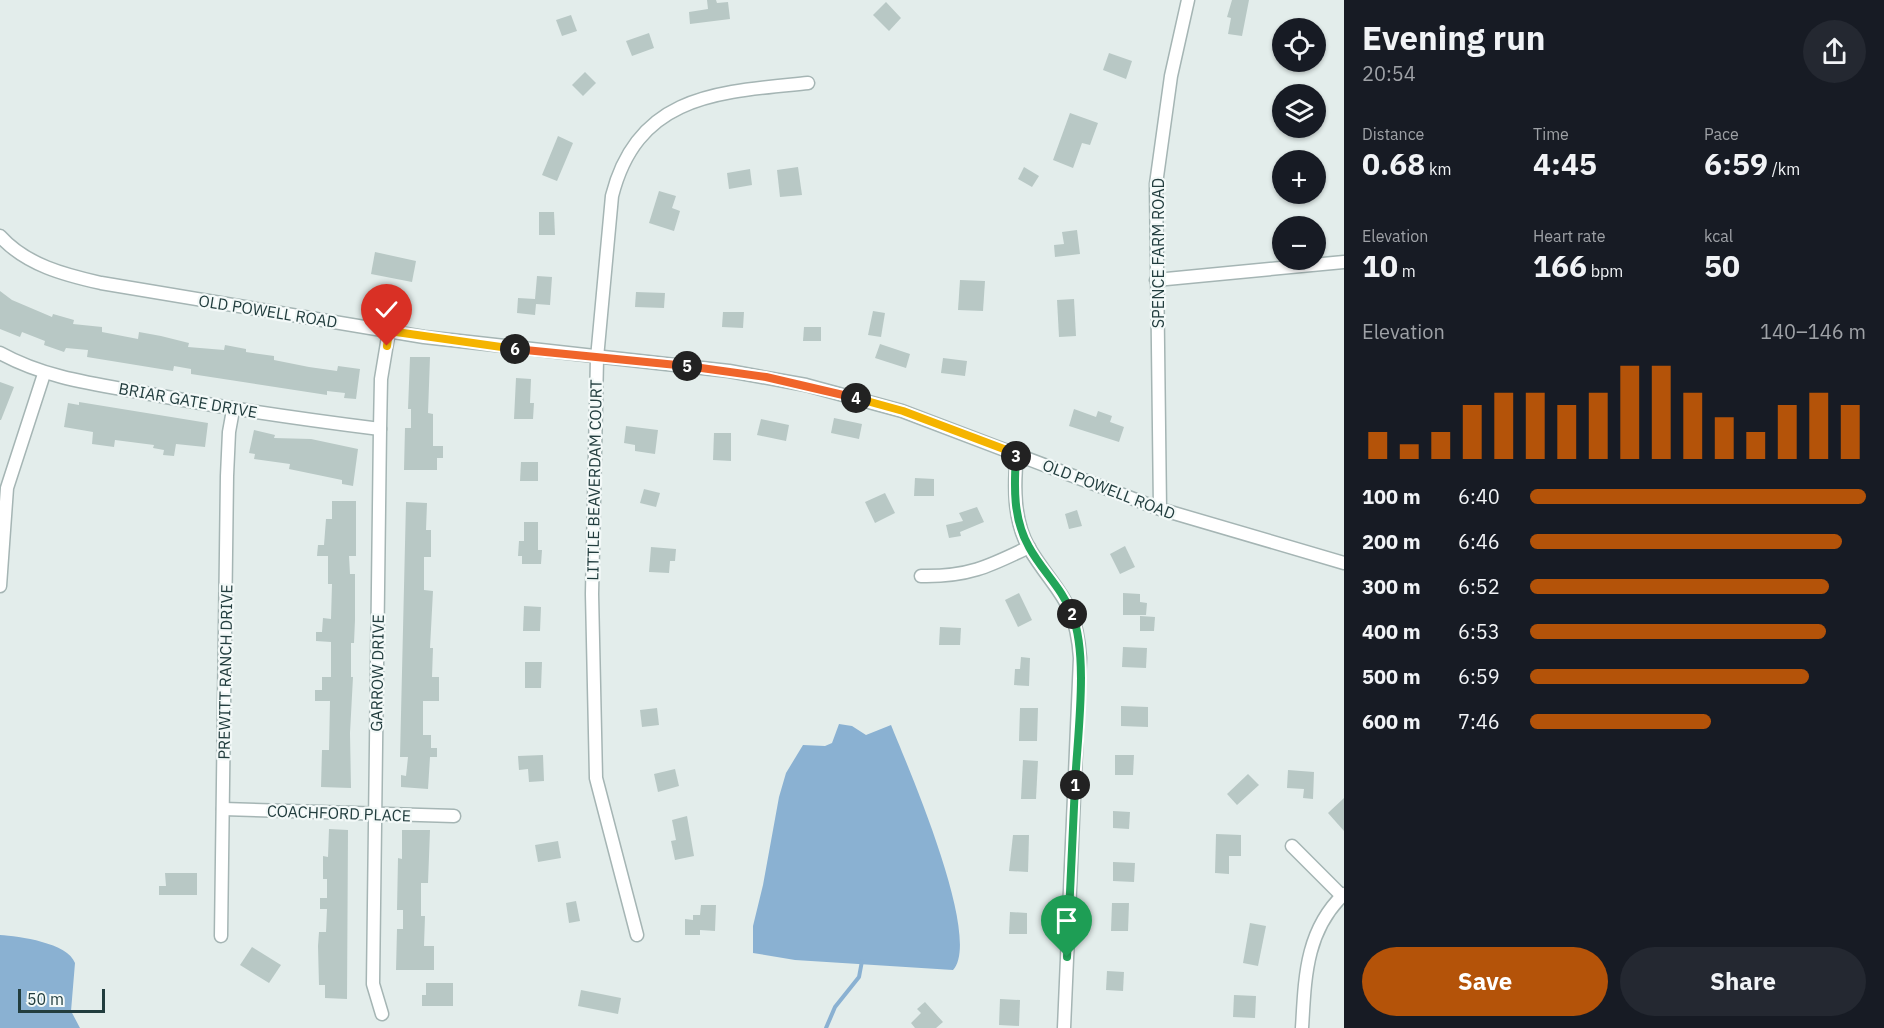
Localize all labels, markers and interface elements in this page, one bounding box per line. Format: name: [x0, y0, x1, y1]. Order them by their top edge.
text: Evening run: [1362, 16, 1546, 59]
map controls: [1272, 18, 1326, 270]
button: locate: [1272, 18, 1326, 72]
button: share: [1803, 20, 1866, 83]
text: 20:54: [1362, 60, 1416, 87]
button: layers: [1272, 84, 1326, 138]
text: Distance: [1362, 124, 1424, 144]
text: Time: [1533, 124, 1569, 144]
text: Pace: [1704, 124, 1739, 144]
text: 0.68: [1362, 144, 1425, 183]
text: 4:45: [1533, 144, 1597, 183]
text: 6:59: [1704, 144, 1768, 183]
button: +: [1272, 150, 1326, 204]
text: km: [1425, 159, 1452, 179]
text: /km: [1768, 159, 1800, 179]
street label: SPENCE FARM ROAD: [1148, 178, 1168, 328]
button: −: [1272, 216, 1326, 270]
text: Elevation: [1362, 226, 1428, 246]
text: Heart rate: [1533, 226, 1606, 246]
text: kcal: [1704, 226, 1733, 246]
text: 10: [1362, 246, 1398, 285]
text: 166: [1533, 246, 1587, 285]
text: 50: [1704, 246, 1740, 285]
text: m: [1398, 261, 1416, 281]
text: bpm: [1587, 261, 1623, 281]
pin: [361, 284, 412, 346]
street label: OLD POWELL ROAD: [197, 290, 339, 332]
icon: check: [370, 293, 403, 326]
text: Elevation: [1362, 318, 1445, 345]
text: 140–146 m: [1760, 318, 1866, 345]
pin: 6: [500, 334, 530, 364]
text: 6: [510, 339, 520, 359]
pin: 5: [672, 351, 702, 381]
text: 5: [682, 356, 692, 376]
street label: BRIAR GATE DRIVE: [117, 378, 259, 422]
street label: LITTLE BEAVERDAM COURT: [582, 379, 606, 581]
pin: 4: [841, 383, 871, 413]
text: 4: [851, 388, 861, 408]
pin: 3: [1001, 441, 1031, 471]
text: 3: [1011, 446, 1021, 466]
street label: OLD POWELL ROAD: [1040, 455, 1178, 523]
text: 100 m: [1362, 483, 1421, 510]
text: 6:40: [1458, 483, 1500, 510]
text: 200 m: [1362, 528, 1421, 555]
text: 6:46: [1458, 528, 1500, 555]
text: 300 m: [1362, 573, 1421, 600]
text: 6:52: [1458, 573, 1500, 600]
street label: PREWITT RANCH DRIVE: [213, 584, 237, 760]
pin: 2: [1057, 599, 1087, 629]
text: 2: [1067, 604, 1077, 624]
street label: GARROW DRIVE: [366, 614, 388, 732]
text: 400 m: [1362, 618, 1421, 645]
text: 6:53: [1458, 618, 1500, 645]
text: 500 m: [1362, 663, 1421, 690]
text: 6:59: [1458, 663, 1500, 690]
text: 600 m: [1362, 708, 1421, 735]
text: 7:46: [1458, 708, 1500, 735]
pin: 1: [1060, 770, 1090, 800]
text: 1: [1070, 775, 1080, 795]
street label: COACHFORD PLACE: [267, 800, 411, 826]
pin: [1041, 895, 1092, 957]
icon: arrive: [1050, 904, 1083, 937]
button: Save: [1362, 947, 1608, 1016]
button: Share: [1620, 947, 1866, 1016]
scale bar: [18, 986, 105, 1014]
text: 50 m: [27, 989, 64, 1009]

